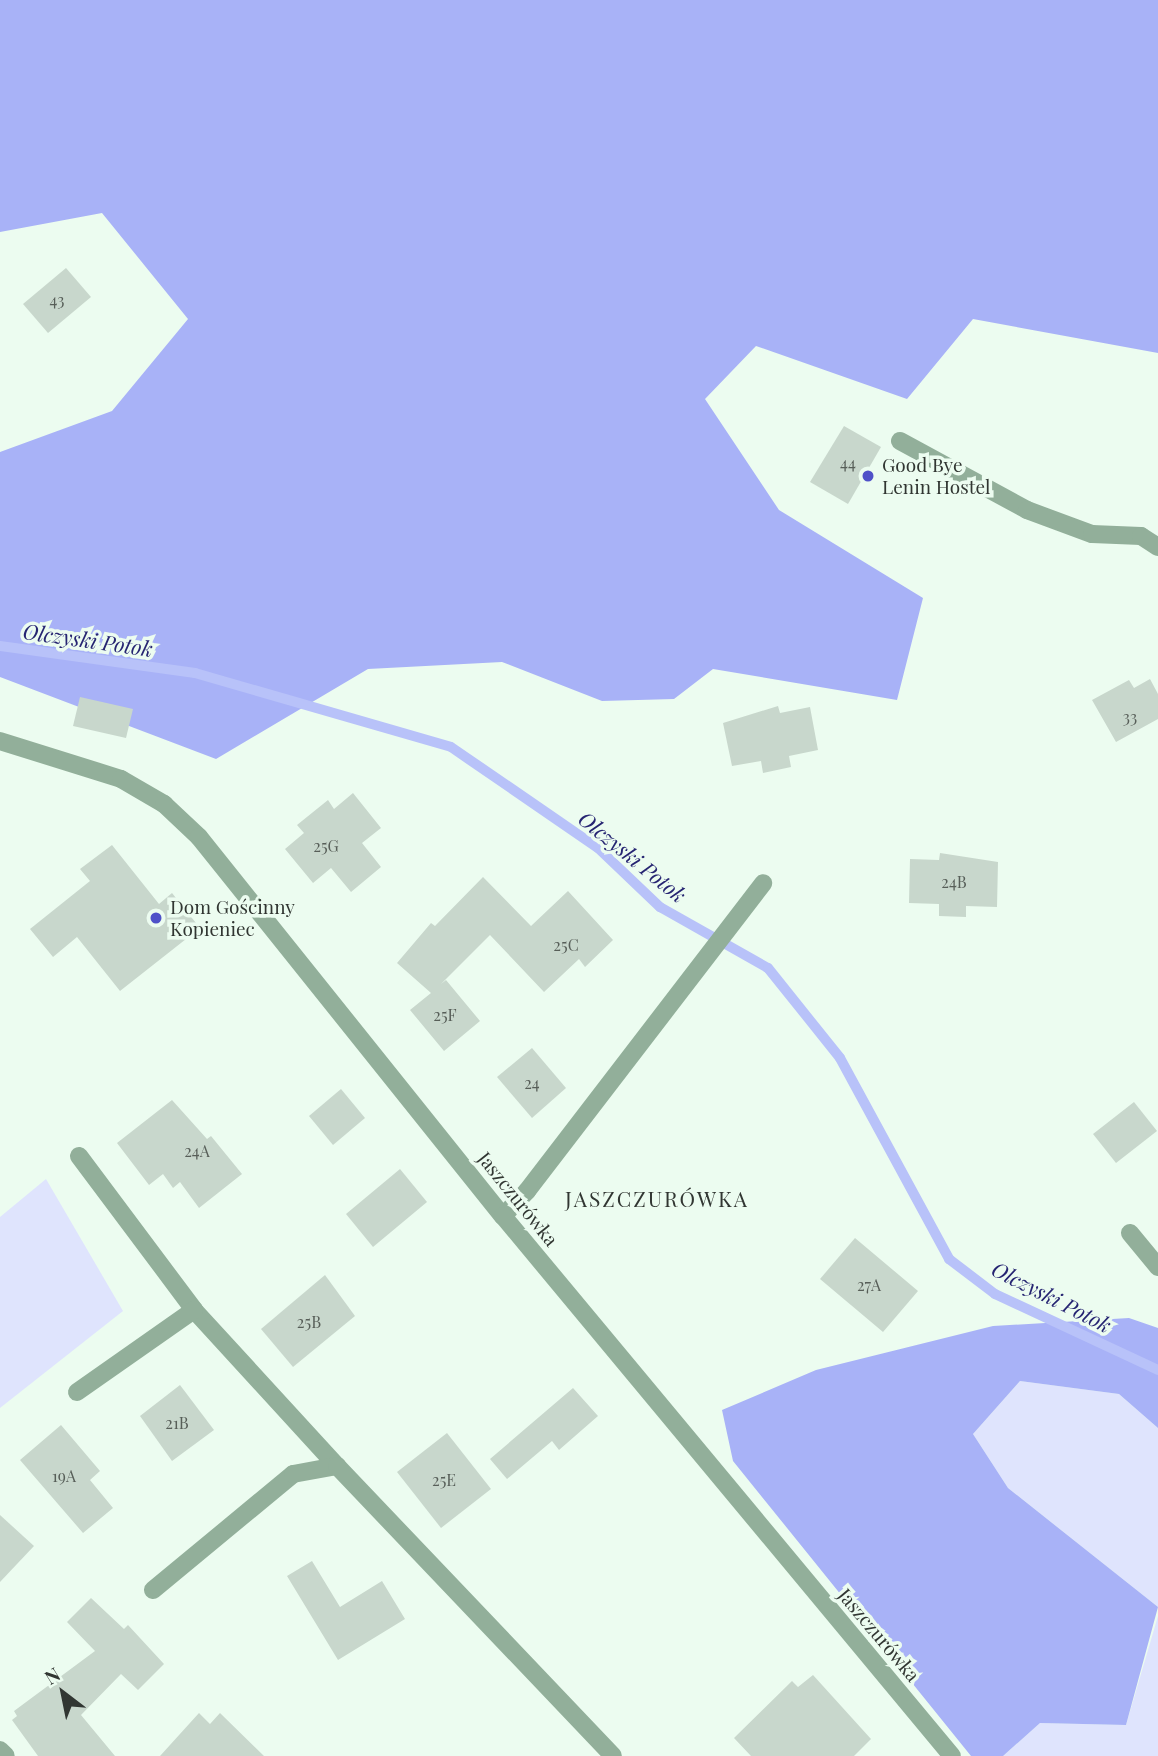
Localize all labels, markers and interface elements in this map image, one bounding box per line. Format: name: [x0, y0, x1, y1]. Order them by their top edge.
house number: 43: [50, 290, 64, 310]
house number: 44: [840, 453, 856, 473]
place label: Good Bye Lenin Hostel: [882, 454, 990, 498]
marker: Good Bye Lenin Hostel: [860, 468, 876, 484]
water label: Olczyski Potok: [22, 617, 154, 661]
house number: 33: [1123, 707, 1137, 727]
water label: Olczyski Potok: [574, 805, 692, 907]
house number: 25G: [313, 836, 339, 856]
house number: 24B: [941, 872, 967, 892]
place label: Dom Gościnny Kopieniec: [170, 896, 295, 940]
marker: Dom Gościnny Kopieniec: [148, 910, 164, 926]
house number: 25C: [553, 935, 579, 955]
house number: 25F: [433, 1005, 457, 1025]
house number: 24: [524, 1073, 540, 1093]
house number: 24A: [184, 1141, 210, 1161]
street label: Jaszczurówka: [473, 1147, 563, 1251]
district label: JASZCZURÓWKA: [567, 1185, 747, 1211]
water label: Olczyski Potok: [988, 1255, 1116, 1337]
house number: 27A: [857, 1275, 881, 1295]
house number: 25B: [297, 1312, 321, 1332]
house number: 21B: [165, 1413, 189, 1433]
house number: 19A: [52, 1466, 76, 1486]
house number: 25E: [432, 1470, 456, 1490]
street label: Jaszczurówka: [834, 1584, 924, 1686]
north arrow: [28, 1658, 98, 1728]
text: N: [39, 1661, 65, 1690]

